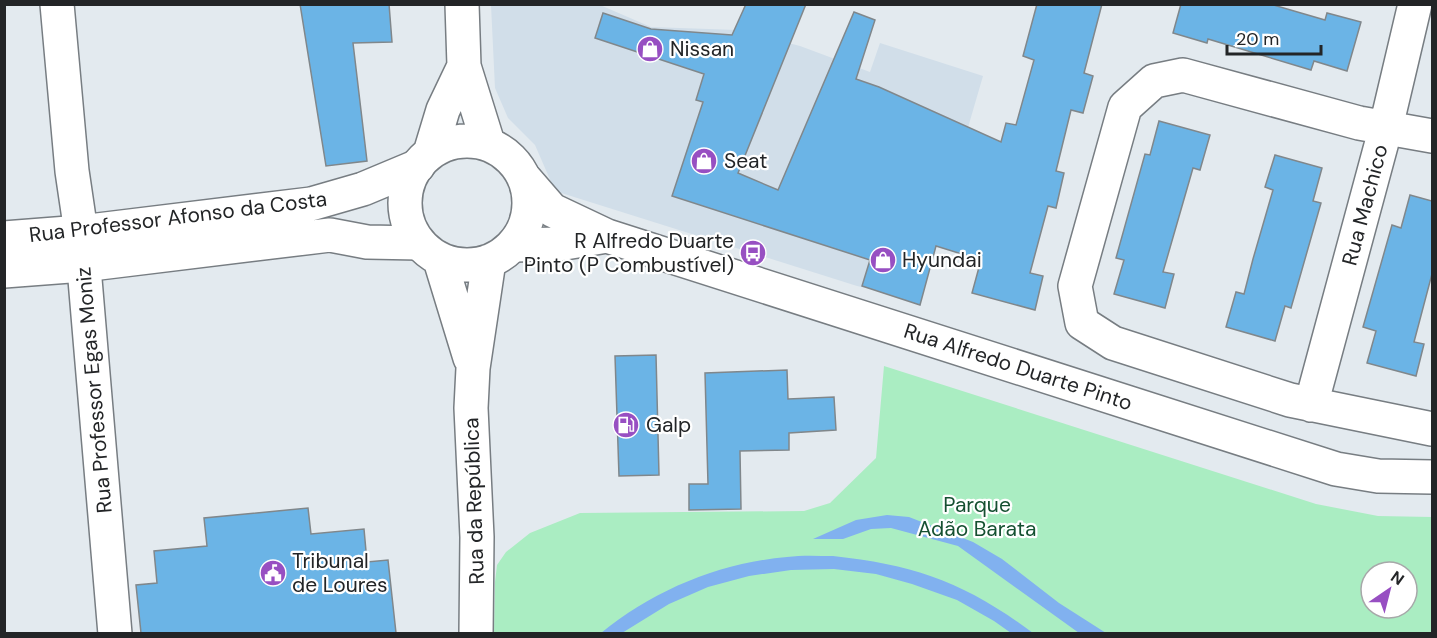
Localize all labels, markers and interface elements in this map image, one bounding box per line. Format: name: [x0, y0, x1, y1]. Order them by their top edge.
scale bar: [1227, 18, 1322, 56]
text: 20 m: [1236, 27, 1279, 51]
shop icon: Nissan: [635, 34, 665, 64]
place label: Nissan: [670, 35, 734, 63]
street label: Rua Machico: [1335, 141, 1395, 269]
shop icon: Seat: [689, 146, 719, 176]
place label: Seat: [724, 147, 767, 175]
street label: Rua Professor Afonso da Costa: [27, 185, 329, 249]
place label: R Alfredo Duarte Pinto (P Combustível): [524, 227, 734, 279]
bus stop icon: R Alfredo Duarte Pinto (P Combustível): [738, 238, 768, 268]
shop icon: Hyundai: [868, 245, 898, 275]
place label: Hyundai: [902, 246, 982, 274]
street label: Rua Professor Egas Moniz: [69, 266, 119, 514]
street label: Rua Alfredo Duarte Pinto: [900, 317, 1136, 417]
fuel station icon: Galp: [611, 410, 641, 440]
place label: Galp: [646, 411, 691, 439]
street label: Rua da República: [457, 417, 491, 585]
park label: Parque Adão Barata: [918, 491, 1036, 543]
place label: Tribunal de Loures: [292, 547, 388, 599]
public building icon: Tribunal de Loures: [258, 558, 288, 588]
north arrow: [1359, 560, 1419, 620]
text: N: [1387, 566, 1408, 590]

